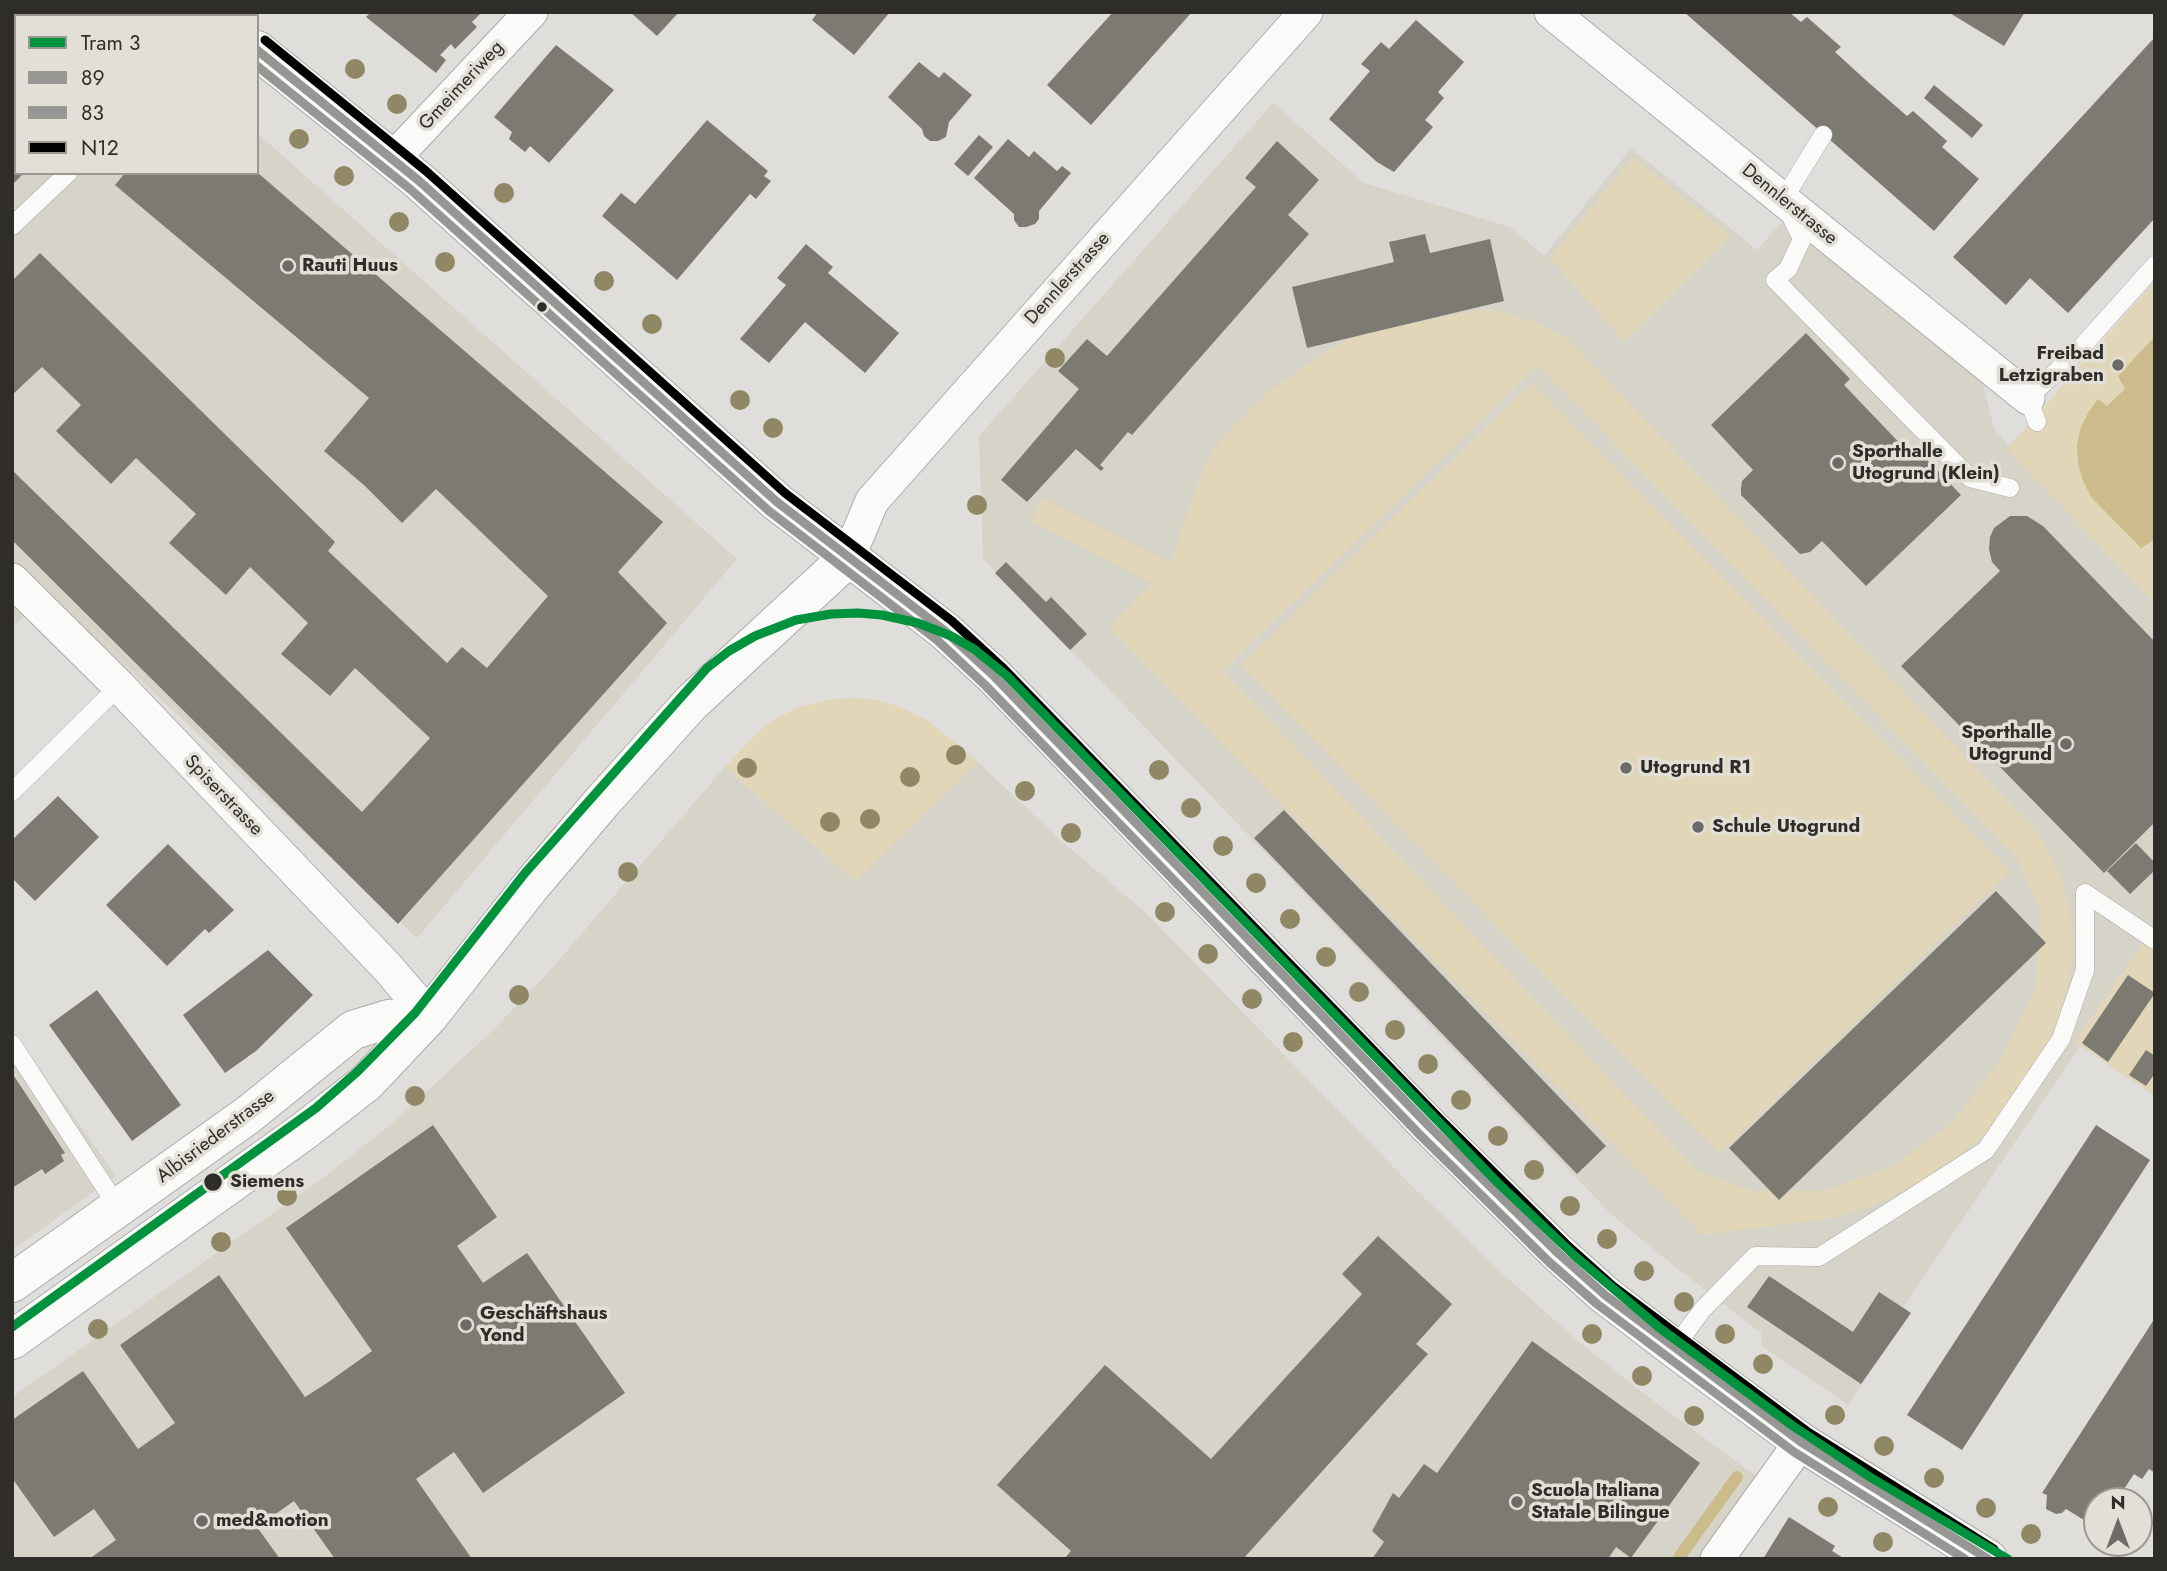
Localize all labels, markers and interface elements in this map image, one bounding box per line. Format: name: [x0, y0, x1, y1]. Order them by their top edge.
legend: [14, 14, 259, 175]
text: Tram 3: [81, 28, 141, 58]
street label: Gmeimeriweg: [415, 37, 509, 135]
text: 89: [81, 63, 105, 93]
text: 83: [81, 98, 104, 128]
text: N12: [81, 133, 119, 163]
street label: Dennlerstrasse: [1737, 160, 1841, 250]
street label: Dennlerstrasse: [1021, 228, 1115, 330]
place label: Rauti Huus: [302, 255, 398, 277]
marker: Rauti Huus: [280, 258, 296, 274]
unlabelled marker: [535, 300, 549, 314]
place label: Freibad Letzigraben: [1999, 343, 2104, 387]
marker: Freibad Letzigraben: [2110, 357, 2126, 373]
place label: Sporthalle Utogrund (Klein): [1852, 441, 2000, 485]
marker: Sporthalle Utogrund (Klein): [1830, 455, 1846, 471]
place label: Sporthalle Utogrund: [1961, 722, 2052, 766]
marker: Sporthalle Utogrund: [2058, 736, 2074, 752]
street label: Spiserstrasse: [179, 751, 267, 841]
place label: Utogrund R1: [1640, 757, 1751, 779]
marker: Utogrund R1: [1618, 760, 1634, 776]
place label: Schule Utogrund: [1712, 816, 1860, 838]
marker: Schule Utogrund: [1690, 819, 1706, 835]
street label: Albisriederstrasse: [153, 1085, 279, 1189]
marker: Siemens: [202, 1171, 224, 1193]
place label: Siemens: [230, 1171, 304, 1193]
place label: Geschäftshaus Yond: [480, 1303, 607, 1347]
marker: Geschäftshaus Yond: [458, 1317, 474, 1333]
place label: Scuola Italiana Statale Bilingue: [1531, 1480, 1670, 1524]
north arrow: [2083, 1487, 2153, 1557]
text: N: [2110, 1489, 2126, 1516]
marker: Scuola Italiana Statale Bilingue: [1509, 1494, 1525, 1510]
place label: med&motion: [216, 1510, 329, 1532]
marker: med&motion: [194, 1513, 210, 1529]

